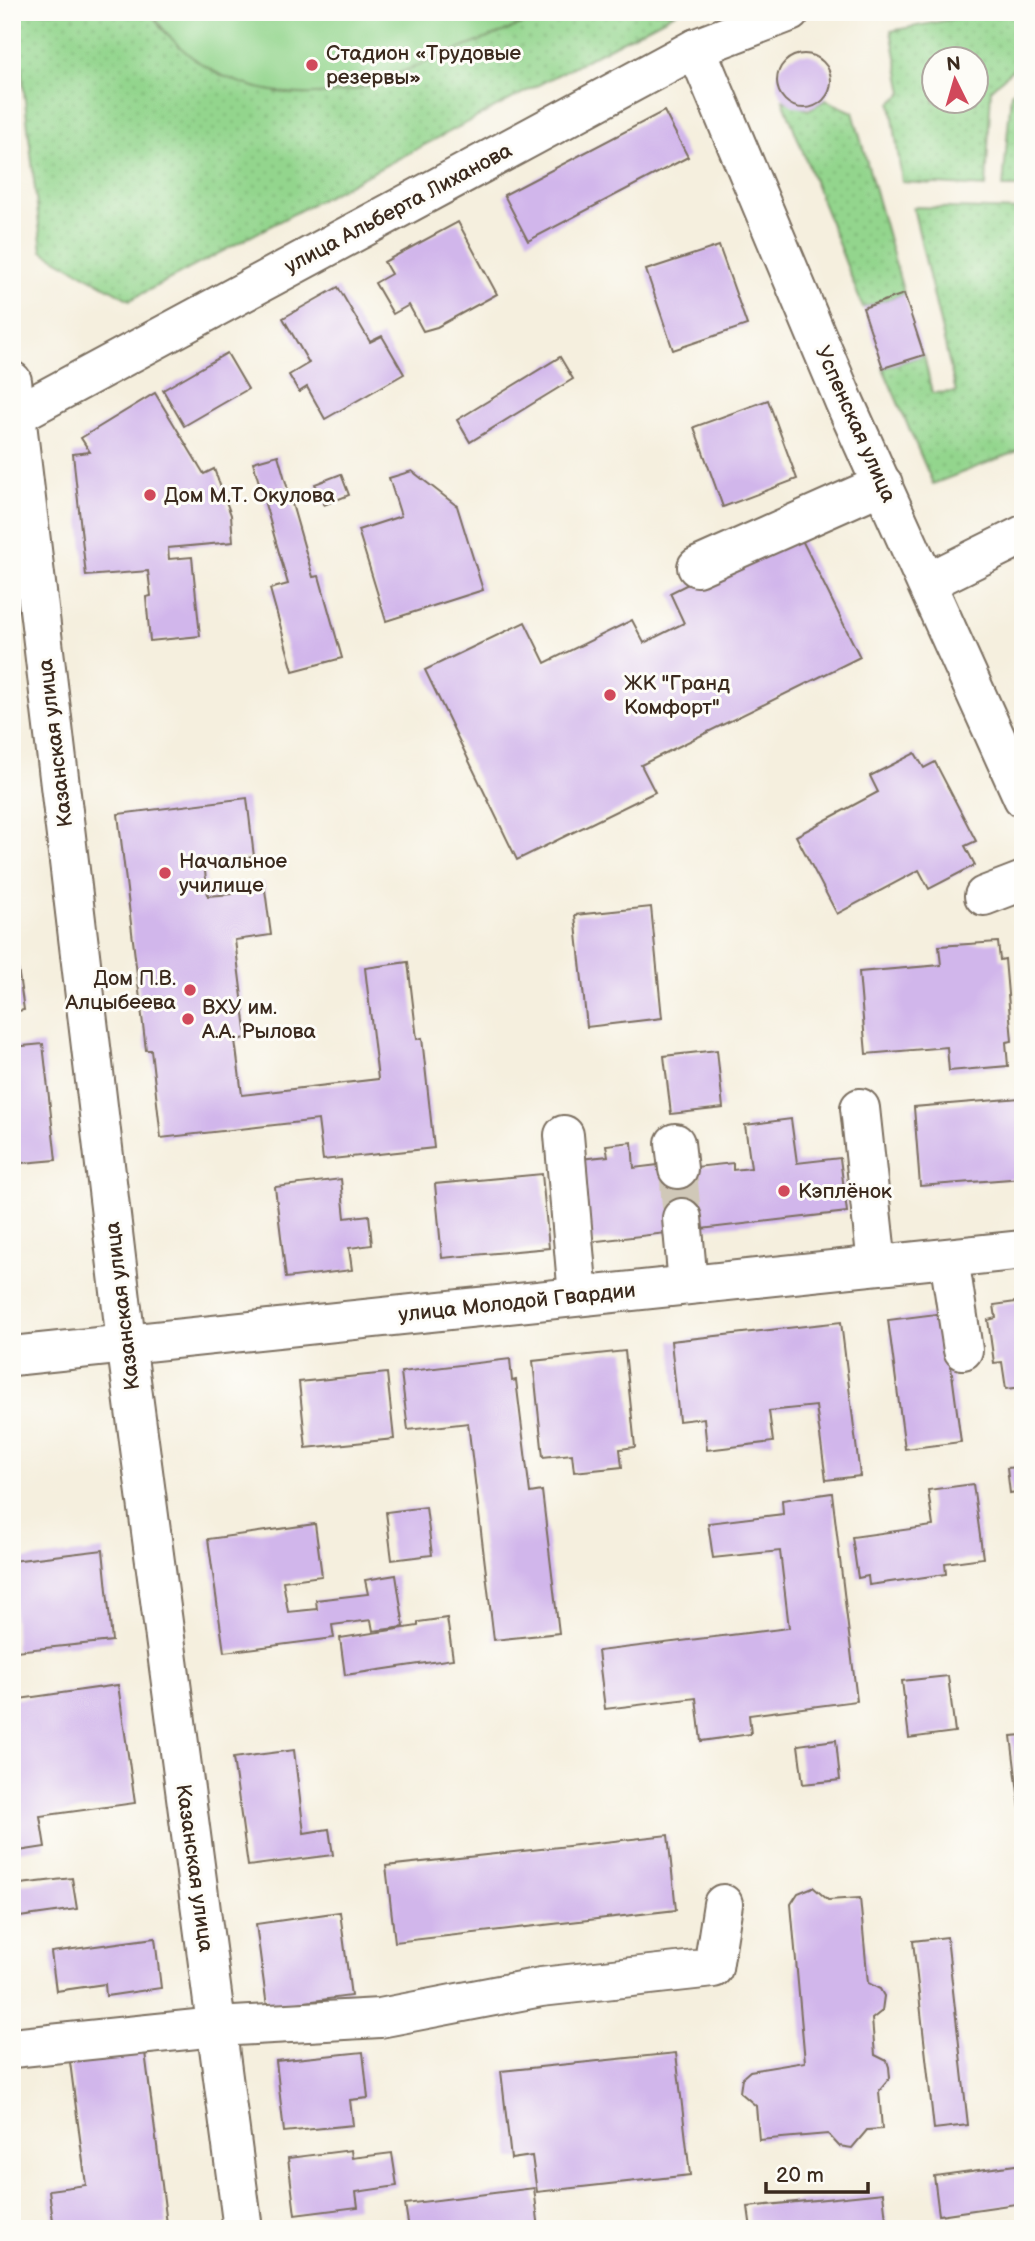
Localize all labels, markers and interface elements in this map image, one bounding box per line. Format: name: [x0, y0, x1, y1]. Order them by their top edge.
place label: Стадион «Трудовые резервы»: [326, 41, 522, 90]
north arrow: [920, 46, 990, 116]
text: N: [946, 52, 962, 77]
marker: Стадион «Трудовые резервы»: [304, 57, 320, 73]
street label: улица Альберта Лиханова: [280, 138, 517, 279]
street label: Успенская улица: [810, 342, 902, 507]
place label: Дом М.Т. Окулова: [164, 483, 336, 508]
marker: Дом М.Т. Окулова: [142, 487, 158, 503]
street label: Казанская улица: [33, 657, 78, 828]
place label: ЖК "Гранд Комфорт": [624, 671, 730, 720]
marker: ЖК "Гранд Комфорт": [602, 687, 618, 703]
place label: Начальное училище: [179, 849, 287, 898]
marker: Начальное училище: [157, 865, 173, 881]
place label: Дом П.В. Алцыбеева: [65, 966, 177, 1015]
marker: Дом П.В. Алцыбеева: [182, 982, 198, 998]
place label: ВХУ им. А.А. Рылова: [201, 995, 317, 1044]
marker: ВХУ им. А.А. Рылова: [180, 1011, 196, 1027]
place label: Кэплёнок: [798, 1179, 892, 1204]
marker: Кэплёнок: [776, 1183, 792, 1199]
street label: Казанская улица: [100, 1220, 145, 1391]
street label: улица Молодой Гвардии: [397, 1278, 637, 1327]
street label: Казанская улица: [170, 1782, 219, 1954]
scale bar: [766, 2150, 867, 2194]
text: 20 m: [776, 2163, 824, 2188]

